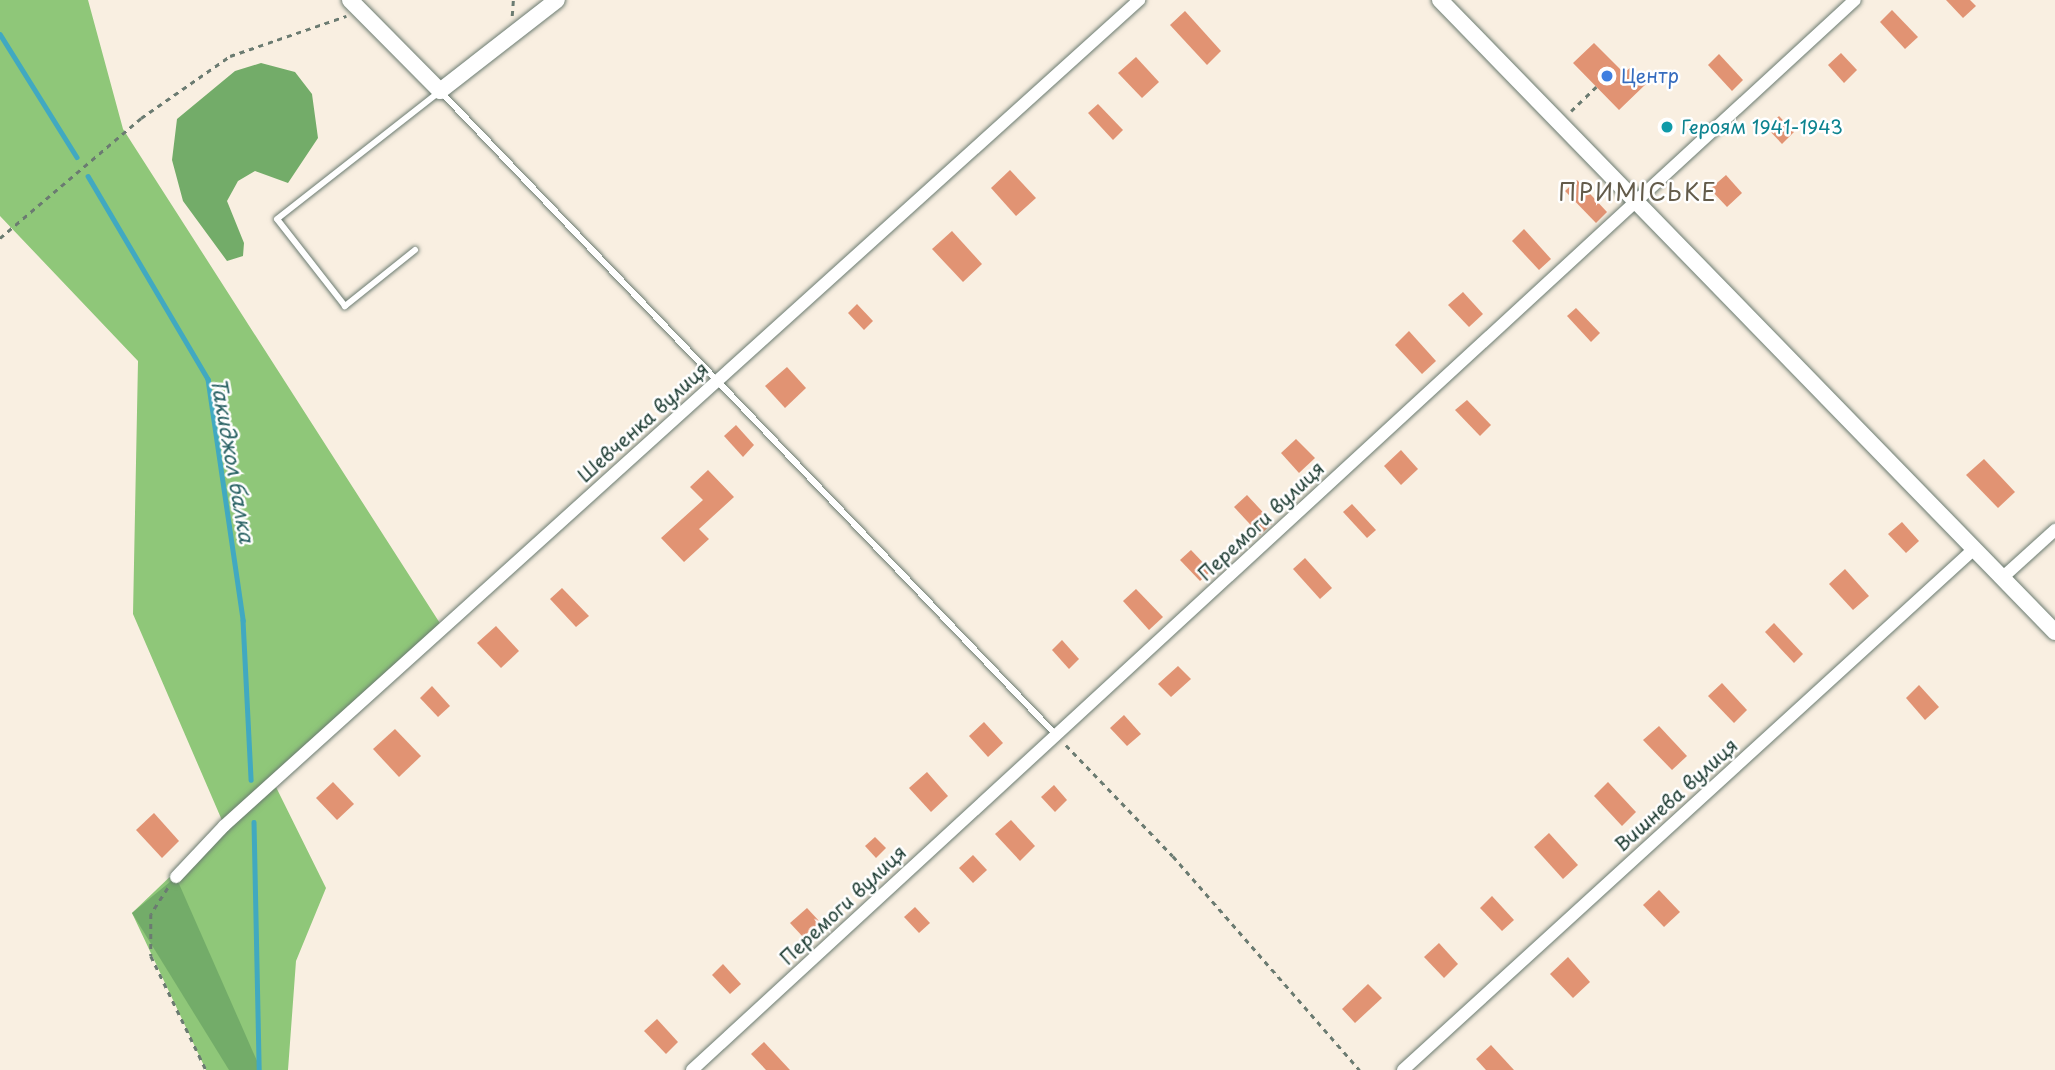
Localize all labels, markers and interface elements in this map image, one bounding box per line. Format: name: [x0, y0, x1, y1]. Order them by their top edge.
place label: Центр: [1621, 65, 1679, 87]
marker: Центр: [1599, 68, 1615, 84]
place label: Героям 1941-1943: [1681, 116, 1843, 138]
marker: Героям 1941-1943: [1659, 119, 1675, 135]
district label: ПРИМІСЬКЕ: [1560, 178, 1716, 206]
street label: Шевченка вулиця: [572, 357, 714, 487]
water label: Такиджол балка: [207, 374, 261, 546]
street label: Перемоги вулиця: [1193, 457, 1329, 585]
street label: Вишнева вулиця: [1609, 733, 1743, 857]
street label: Перемоги вулиця: [775, 841, 911, 969]

